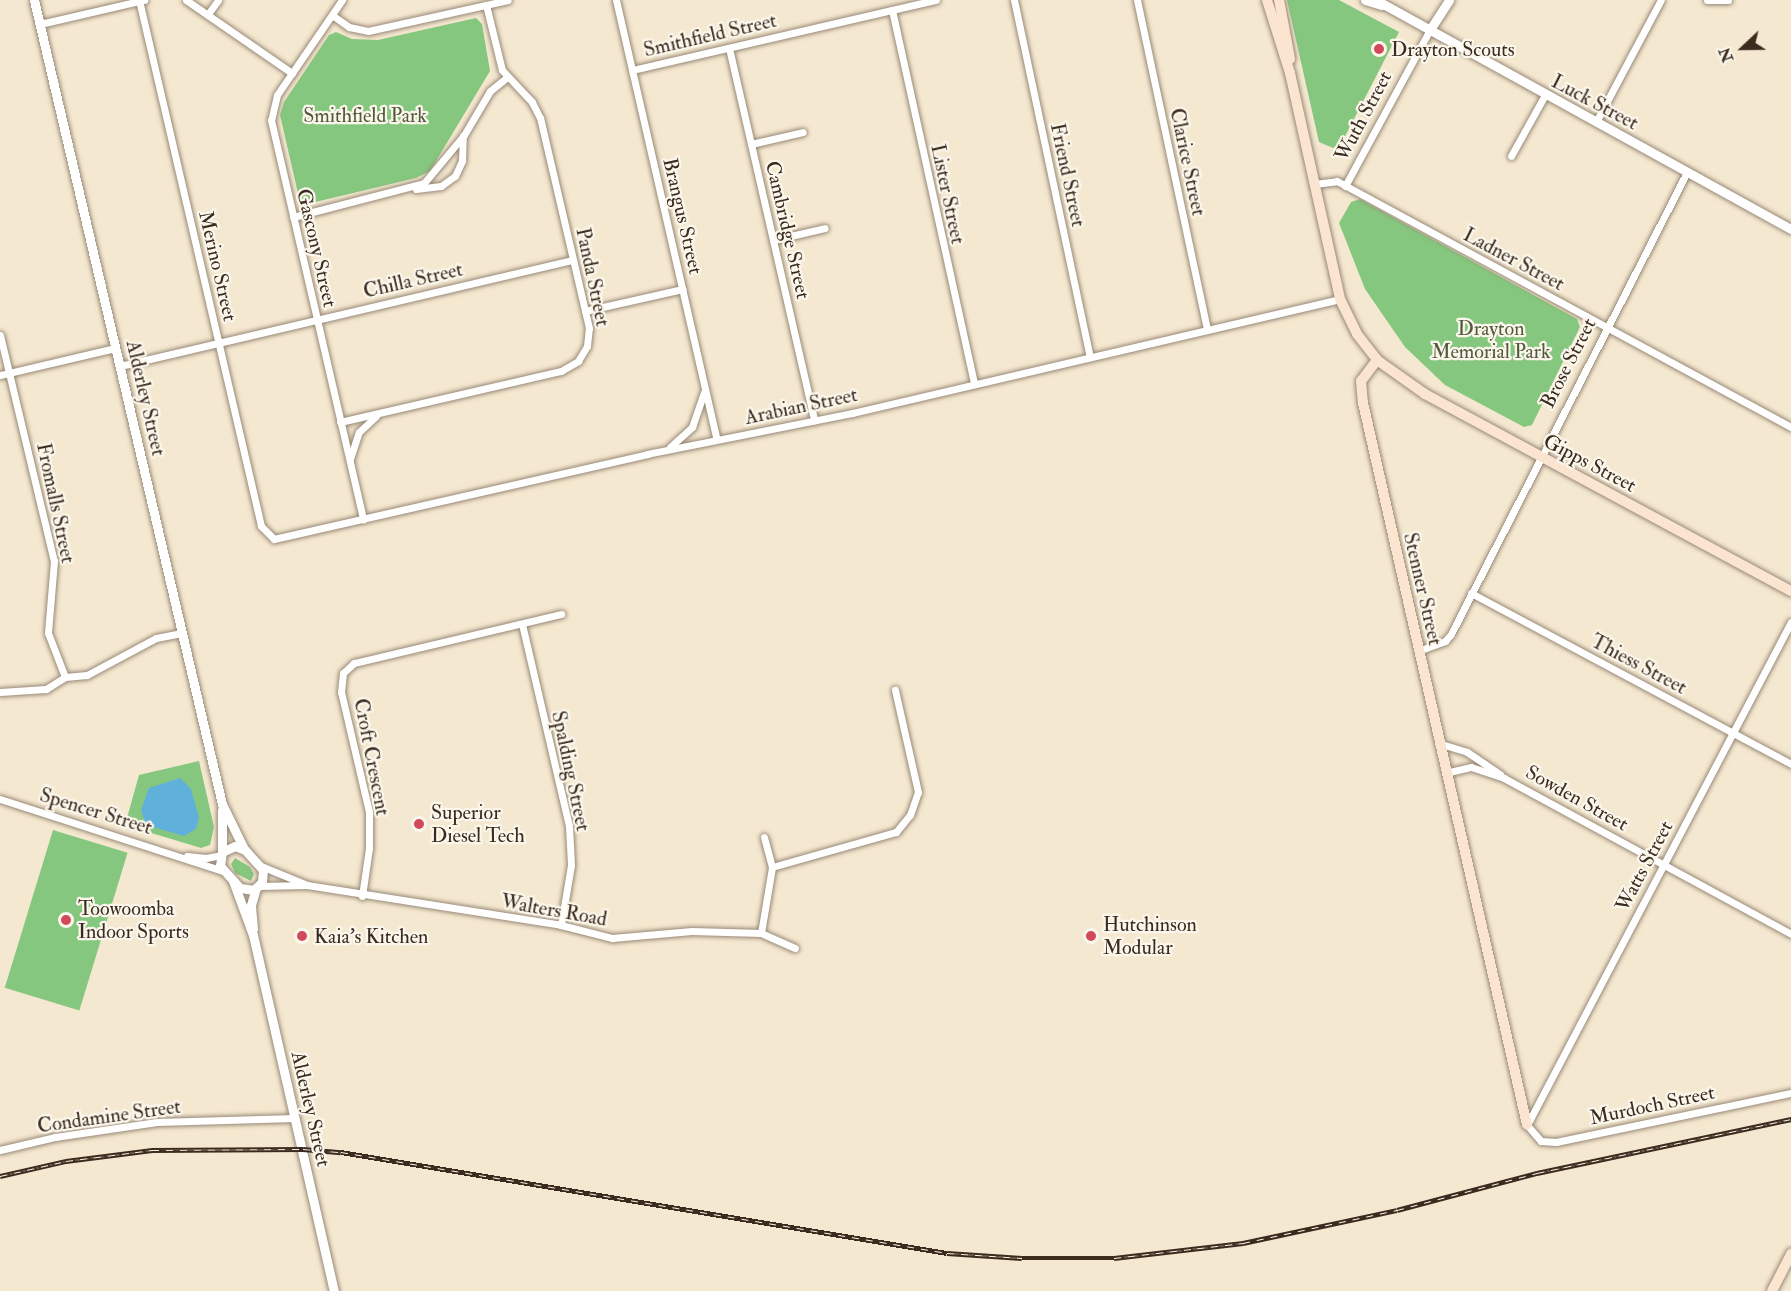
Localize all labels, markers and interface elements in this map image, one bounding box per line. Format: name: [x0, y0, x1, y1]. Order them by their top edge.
street label: Smithfield Street: [641, 8, 779, 62]
north arrow: [1713, 18, 1773, 78]
place label: Drayton Scouts: [1391, 37, 1515, 61]
marker: Drayton Scouts: [1372, 42, 1386, 56]
text: N: [1714, 44, 1738, 65]
street label: Wuth Street: [1329, 67, 1397, 165]
street label: Luck Street: [1547, 69, 1643, 135]
park label: Smithfield Park: [303, 103, 427, 127]
street label: Clarice Street: [1165, 106, 1211, 218]
street label: Friend Street: [1045, 121, 1091, 229]
street label: Lister Street: [926, 142, 970, 246]
street label: Brangus Street: [658, 156, 708, 276]
street label: Cambridge Street: [760, 159, 816, 301]
street label: Gascony Street: [292, 186, 342, 310]
street label: Merino Street: [194, 209, 242, 323]
street label: Ladner Street: [1459, 222, 1569, 296]
street label: Panda Street: [571, 226, 615, 328]
street label: Chilla Street: [361, 257, 465, 303]
street label: Brose Street: [1535, 314, 1601, 412]
park label: Drayton Memorial Park: [1431, 317, 1551, 364]
street label: Alderley Street: [121, 338, 171, 458]
street label: Arabian Street: [743, 382, 859, 430]
street label: Gipps Street: [1540, 429, 1640, 497]
street label: Fromalls Street: [32, 441, 80, 565]
street label: Stenner Street: [1398, 530, 1448, 648]
street label: Thiess Street: [1587, 629, 1691, 699]
street label: Croft Crescent: [349, 696, 395, 818]
street label: Spalding Street: [547, 709, 595, 833]
street label: Sowden Street: [1521, 760, 1633, 836]
street label: Spencer Street: [37, 783, 155, 839]
place label: Superior Diesel Tech: [431, 801, 525, 848]
marker: Superior Diesel Tech: [412, 817, 426, 831]
street label: Watts Street: [1610, 817, 1678, 915]
street label: Walters Road: [499, 889, 609, 931]
place label: Toowoomba Indoor Sports: [78, 897, 189, 944]
place label: Hutchinson Modular: [1103, 912, 1197, 959]
marker: Toowoomba Indoor Sports: [59, 913, 73, 927]
place label: Kaia's Kitchen: [314, 924, 428, 948]
marker: Kaia's Kitchen: [295, 929, 309, 943]
marker: Hutchinson Modular: [1084, 929, 1098, 943]
street label: Alderley Street: [286, 1049, 336, 1169]
street label: Murdoch Street: [1587, 1080, 1717, 1130]
street label: Condamine Street: [36, 1094, 182, 1138]

